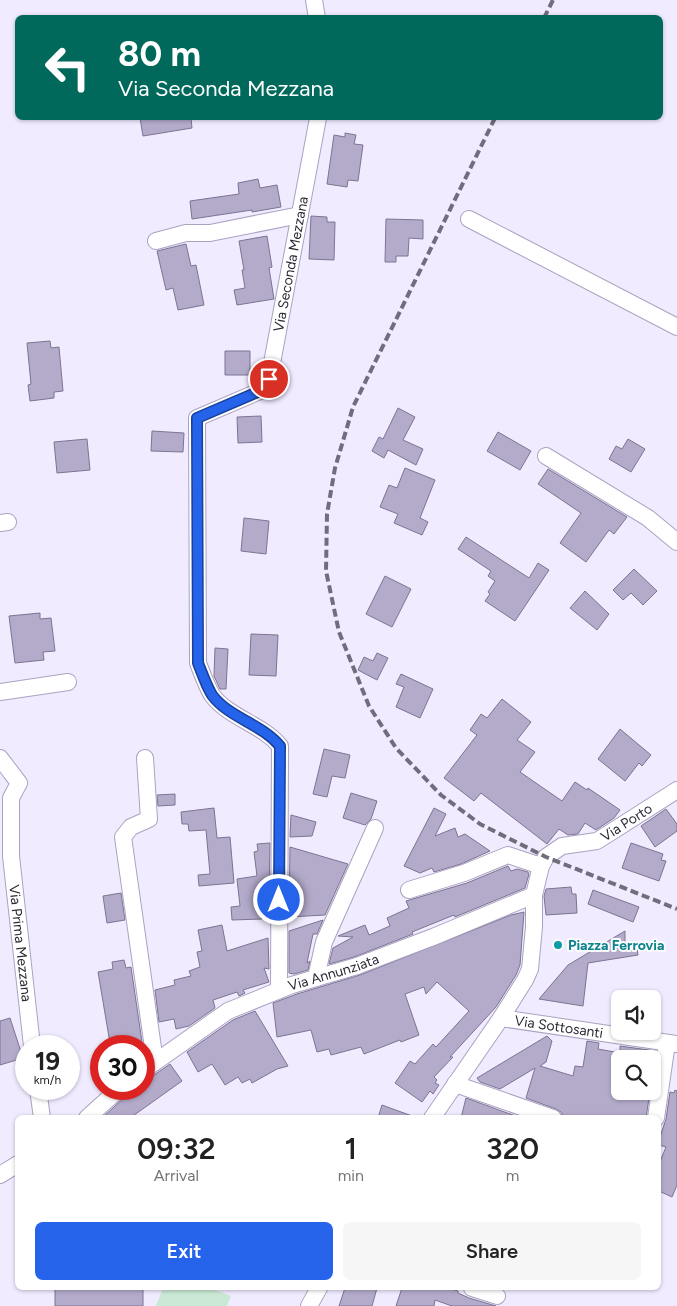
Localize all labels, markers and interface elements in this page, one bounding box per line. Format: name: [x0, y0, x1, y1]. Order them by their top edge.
text: 80 m: [118, 33, 201, 75]
icon: left: [35, 35, 100, 100]
text: Via Seconda Mezzana: [118, 75, 334, 102]
street label: Via Seconda Mezzana: [270, 195, 312, 333]
pin: [248, 358, 290, 400]
icon: arrive: [255, 365, 283, 393]
street label: Via Porto: [598, 800, 656, 845]
position arrow: [252, 873, 304, 925]
street label: Via Prima Mezzana: [5, 884, 35, 1002]
place label: Piazza Ferrovia: [568, 937, 664, 954]
marker: Piazza Ferrovia: [552, 939, 564, 951]
street label: Via Annunziata: [286, 950, 381, 995]
map controls: [611, 990, 661, 1100]
button: sound: [611, 990, 661, 1040]
street label: Via Sottosanti: [514, 1012, 604, 1042]
speed limit sign: 30: [90, 1035, 155, 1100]
text: 19: [35, 1046, 60, 1076]
button: search: [611, 1050, 661, 1100]
text: km/h: [34, 1073, 61, 1087]
text: 09:32: [137, 1130, 216, 1167]
text: 1: [345, 1130, 357, 1167]
text: 320: [486, 1130, 539, 1167]
text: Arrival: [154, 1166, 199, 1185]
text: min: [338, 1166, 364, 1185]
text: m: [506, 1166, 519, 1185]
button: Exit: [35, 1222, 333, 1280]
button: Share: [343, 1222, 641, 1280]

